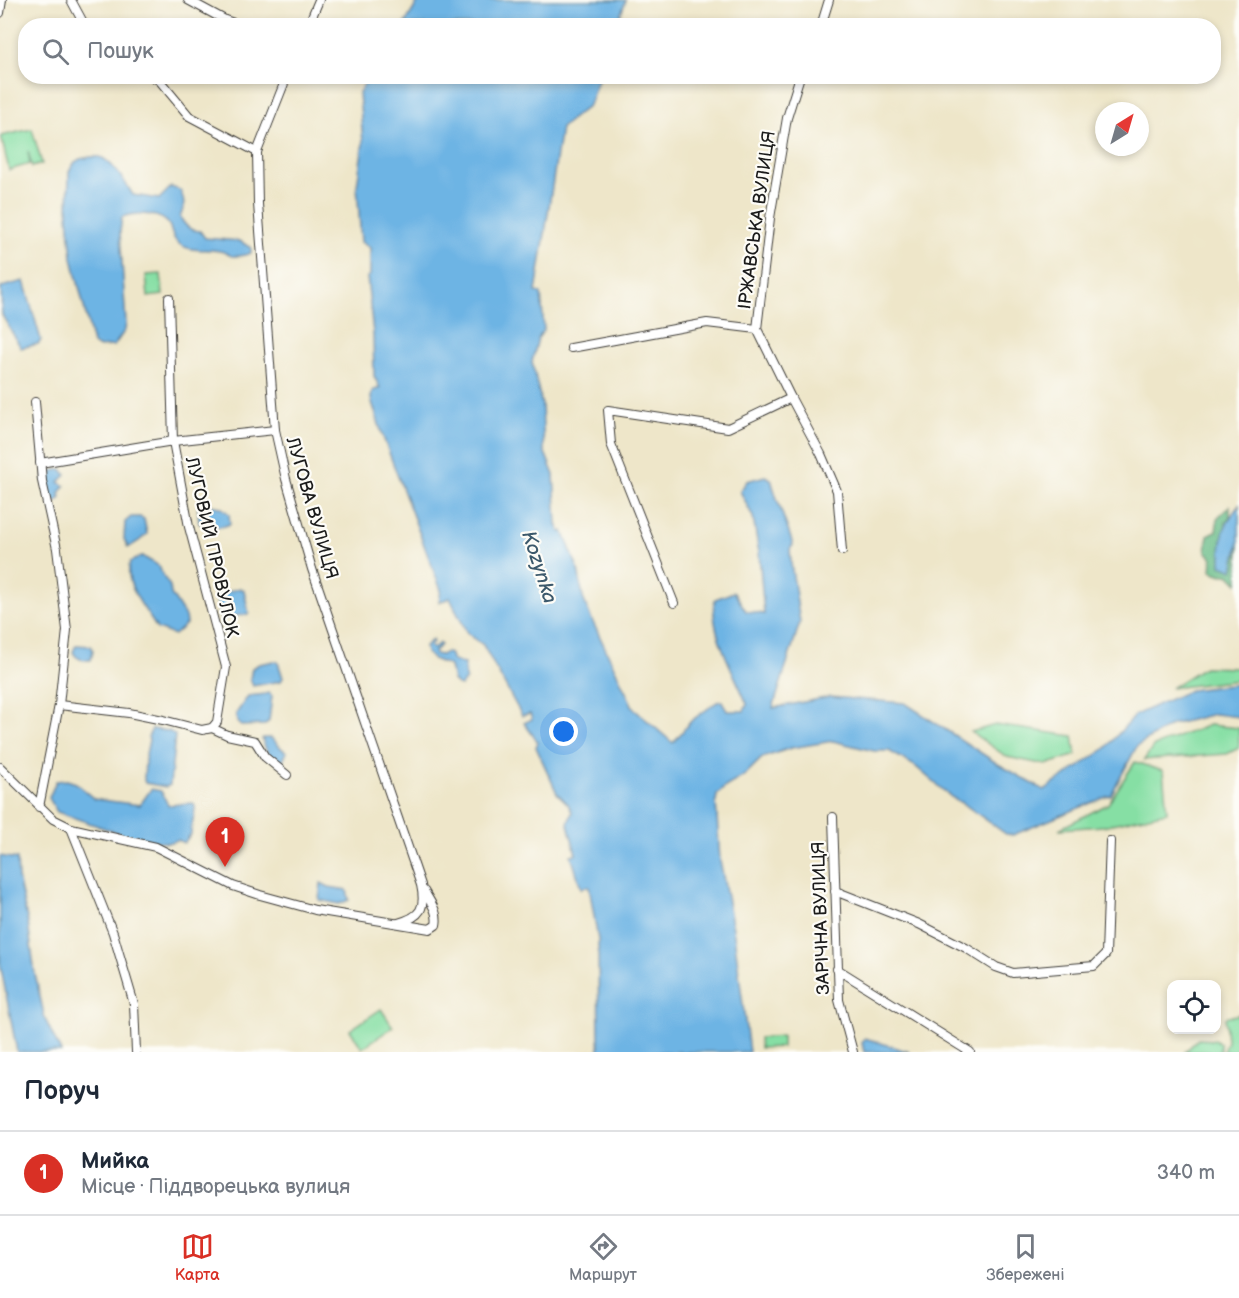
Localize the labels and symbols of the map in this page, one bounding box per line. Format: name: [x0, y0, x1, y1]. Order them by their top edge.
north arrow: [1095, 102, 1149, 156]
street label: ІРЖАВСЬКА ВУЛИЦЯ: [734, 129, 780, 311]
street label: ЛУГОВА ВУЛИЦЯ: [281, 434, 342, 581]
street label: ЛУГОВИЙ ПРОВУЛОК: [181, 454, 243, 640]
water label: Kozynka: [516, 528, 562, 606]
your location: [549, 717, 578, 746]
pin: 1: [206, 818, 244, 867]
street label: ЗАРІЧНА ВУЛИЦЯ: [808, 841, 834, 995]

